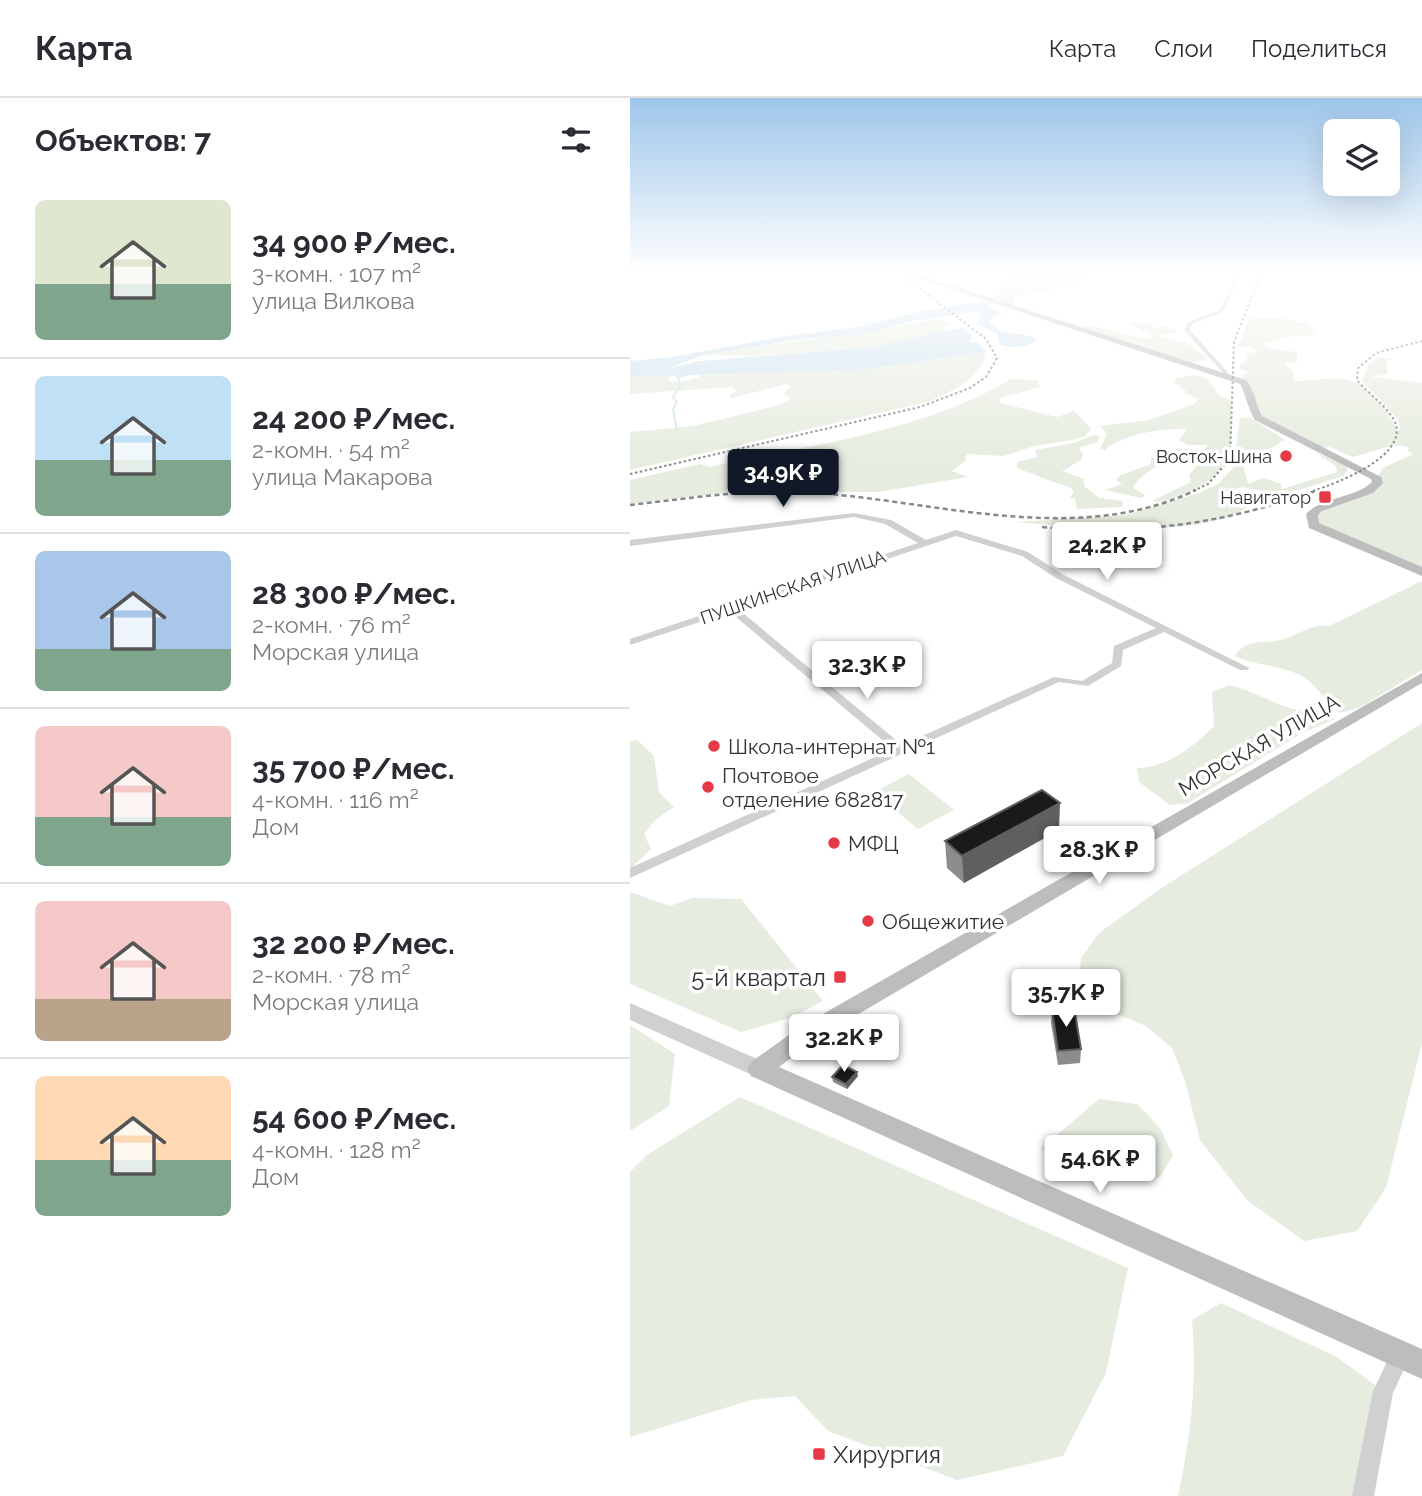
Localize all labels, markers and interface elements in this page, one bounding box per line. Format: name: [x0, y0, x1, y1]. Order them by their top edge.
text: Карта: [35, 29, 133, 68]
text: Карта: [1049, 34, 1116, 63]
text: Слои: [1154, 34, 1213, 63]
text: Поделиться: [1251, 34, 1387, 63]
map controls: [1323, 119, 1400, 196]
button: layers: [1323, 119, 1400, 196]
icon: filters: [557, 121, 595, 159]
text: Объектов: 7: [35, 123, 211, 158]
text: 34 900 ₽/мес.: [252, 225, 456, 260]
icon: home: [91, 228, 175, 312]
text: 3-комн. · 107 m²: [252, 260, 421, 287]
text: улица Вилкова: [252, 287, 415, 314]
text: 24 200 ₽/мес.: [252, 401, 455, 436]
icon: home: [91, 404, 175, 488]
text: 2-комн. · 54 m²: [252, 436, 410, 463]
place label: Восток-Шина: [1156, 446, 1272, 467]
marker: Восток-Шина: [1278, 448, 1294, 464]
pin: 34.9K ₽: [718, 450, 848, 509]
text: 34.9K ₽: [744, 458, 822, 485]
text: улица Макарова: [252, 463, 433, 490]
place label: Навигатор: [1220, 487, 1311, 508]
marker: Навигатор: [1317, 489, 1333, 505]
pin: 24.2K ₽: [1042, 522, 1172, 582]
text: 24.2K ₽: [1068, 531, 1146, 558]
street label: ПУШКИНСКАЯ УЛИЦА: [698, 545, 888, 629]
text: 28 300 ₽/мес.: [252, 576, 456, 611]
icon: home: [91, 579, 175, 663]
text: 2-комн. · 76 m²: [252, 611, 411, 638]
text: Морская улица: [252, 638, 419, 665]
pin: 32.3K ₽: [802, 642, 932, 701]
text: 32.3K ₽: [828, 650, 906, 677]
street label: МОРСКАЯ УЛИЦА: [1174, 689, 1344, 801]
place label: Школа-интернат №1: [728, 734, 935, 759]
marker: Школа-интернат №1: [706, 738, 722, 754]
text: 35 700 ₽/мес.: [252, 751, 454, 786]
icon: home: [91, 754, 175, 838]
place label: Почтовое отделение 682817: [722, 763, 904, 812]
marker: Почтовое отделение 682817: [700, 779, 716, 795]
text: 4-комн. · 116 m²: [252, 786, 419, 813]
text: Дом: [252, 813, 299, 840]
pin: 28.3K ₽: [1034, 826, 1164, 886]
place label: МФЦ: [848, 831, 899, 856]
marker: МФЦ: [826, 835, 842, 851]
text: 28.3K ₽: [1060, 835, 1138, 862]
place label: Общежитие: [882, 909, 1004, 934]
marker: Общежитие: [860, 913, 876, 929]
text: 32 200 ₽/мес.: [252, 926, 455, 961]
icon: home: [91, 929, 175, 1013]
text: 2-комн. · 78 m²: [252, 961, 411, 988]
place label: 5-й квартал: [691, 963, 826, 992]
marker: 5-й квартал: [832, 969, 848, 985]
pin: 35.7K ₽: [1001, 970, 1131, 1029]
text: 35.7K ₽: [1027, 978, 1105, 1005]
text: Морская улица: [252, 988, 419, 1015]
pin: 32.2K ₽: [779, 1014, 909, 1074]
text: 32.2K ₽: [805, 1023, 883, 1050]
text: 54 600 ₽/мес.: [252, 1101, 456, 1136]
icon: home: [91, 1104, 175, 1188]
text: 4-комн. · 128 m²: [252, 1136, 421, 1163]
pin: 54.6K ₽: [1035, 1136, 1165, 1195]
text: 54.6K ₽: [1060, 1144, 1140, 1171]
text: Дом: [252, 1163, 299, 1190]
place label: Хирургия: [833, 1440, 941, 1469]
marker: Хирургия: [811, 1446, 827, 1462]

